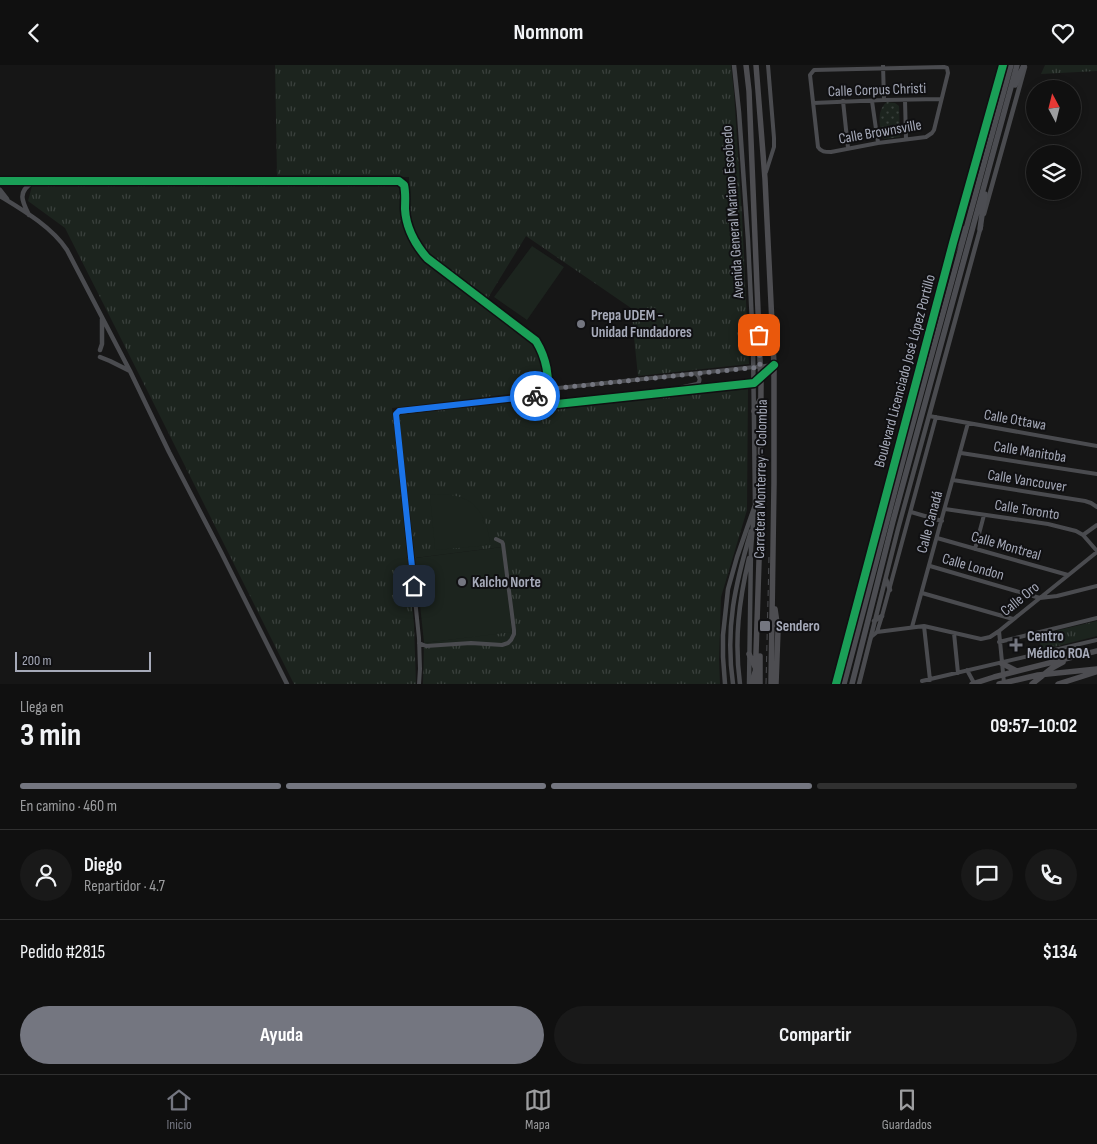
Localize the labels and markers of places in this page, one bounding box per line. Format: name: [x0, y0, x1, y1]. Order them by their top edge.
place label: Prepa UDEM - Unidad Fundadores: [591, 306, 692, 342]
pin: [738, 314, 780, 356]
marker: Prepa UDEM - Unidad Fundadores: [575, 318, 587, 330]
pin: [393, 565, 435, 607]
place label: Kalcho Norte: [472, 573, 541, 592]
marker: Kalcho Norte: [456, 576, 468, 588]
place label: Sendero: [776, 617, 820, 636]
marker: Sendero: [758, 619, 772, 633]
place label: Centro Médico ROA: [1027, 627, 1091, 663]
marker: Centro Médico ROA: [1009, 638, 1023, 652]

